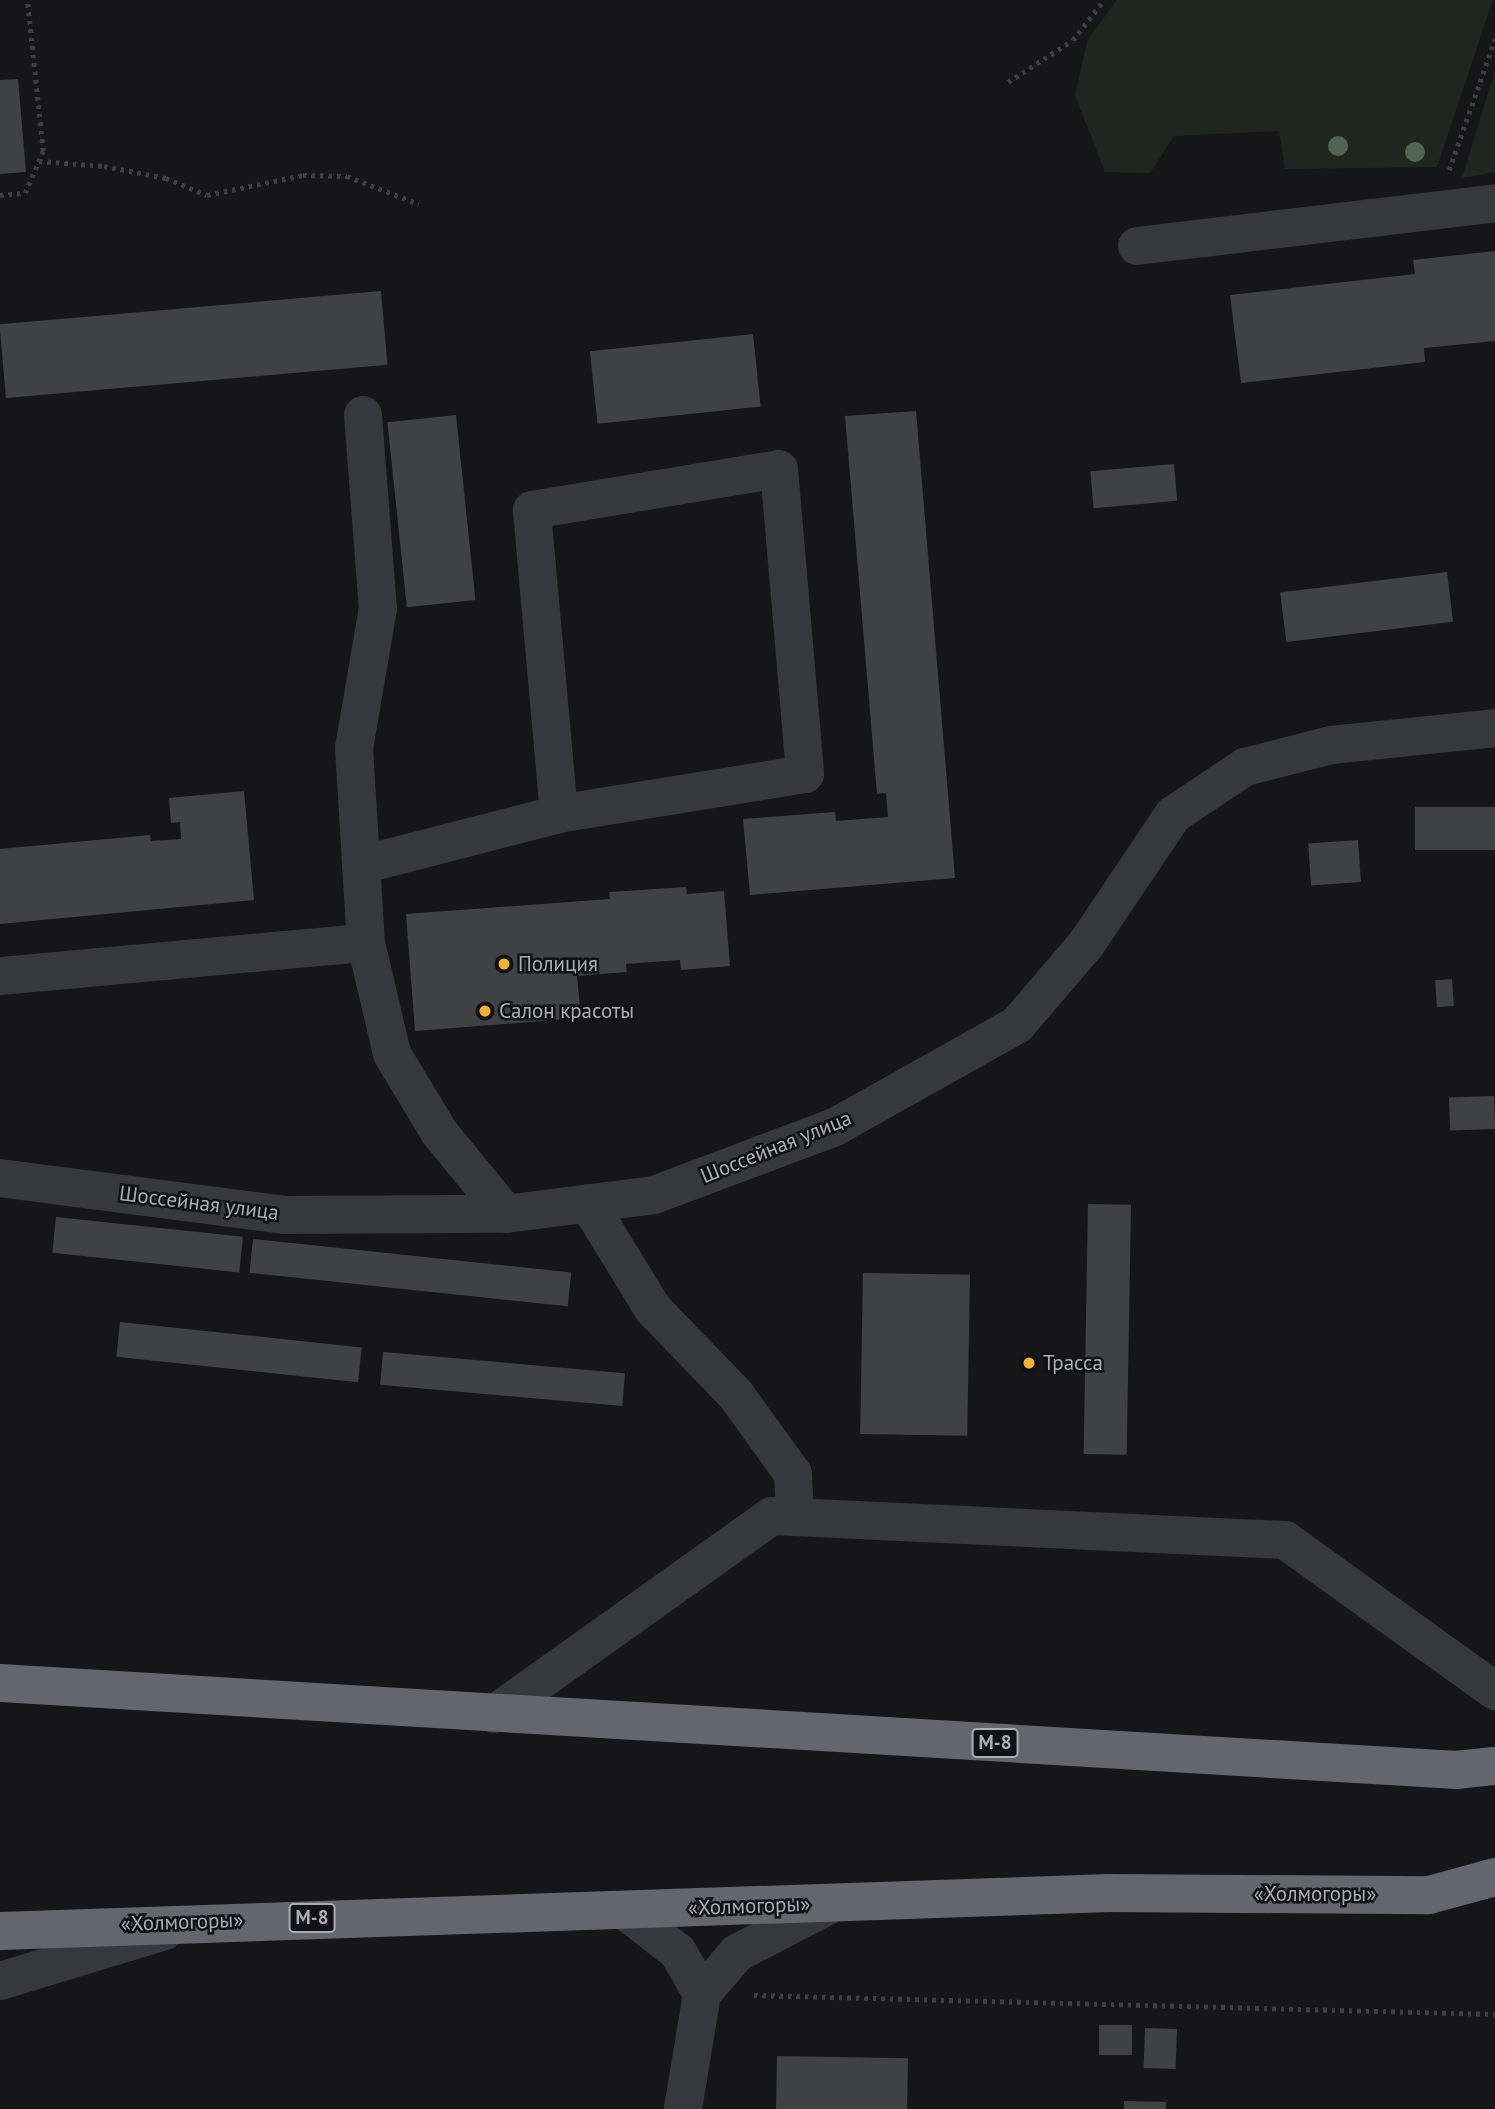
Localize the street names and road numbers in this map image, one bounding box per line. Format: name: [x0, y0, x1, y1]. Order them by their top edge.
street label: Шоссейная улица: [697, 1105, 855, 1189]
street label: Шоссейная улица: [118, 1181, 280, 1225]
road number: М-8: [970, 1728, 1020, 1758]
street label: «Холмогоры»: [1254, 1881, 1376, 1907]
street label: «Холмогоры»: [687, 1891, 811, 1921]
road number: М-8: [288, 1902, 336, 1934]
street label: «Холмогоры»: [120, 1907, 244, 1937]

